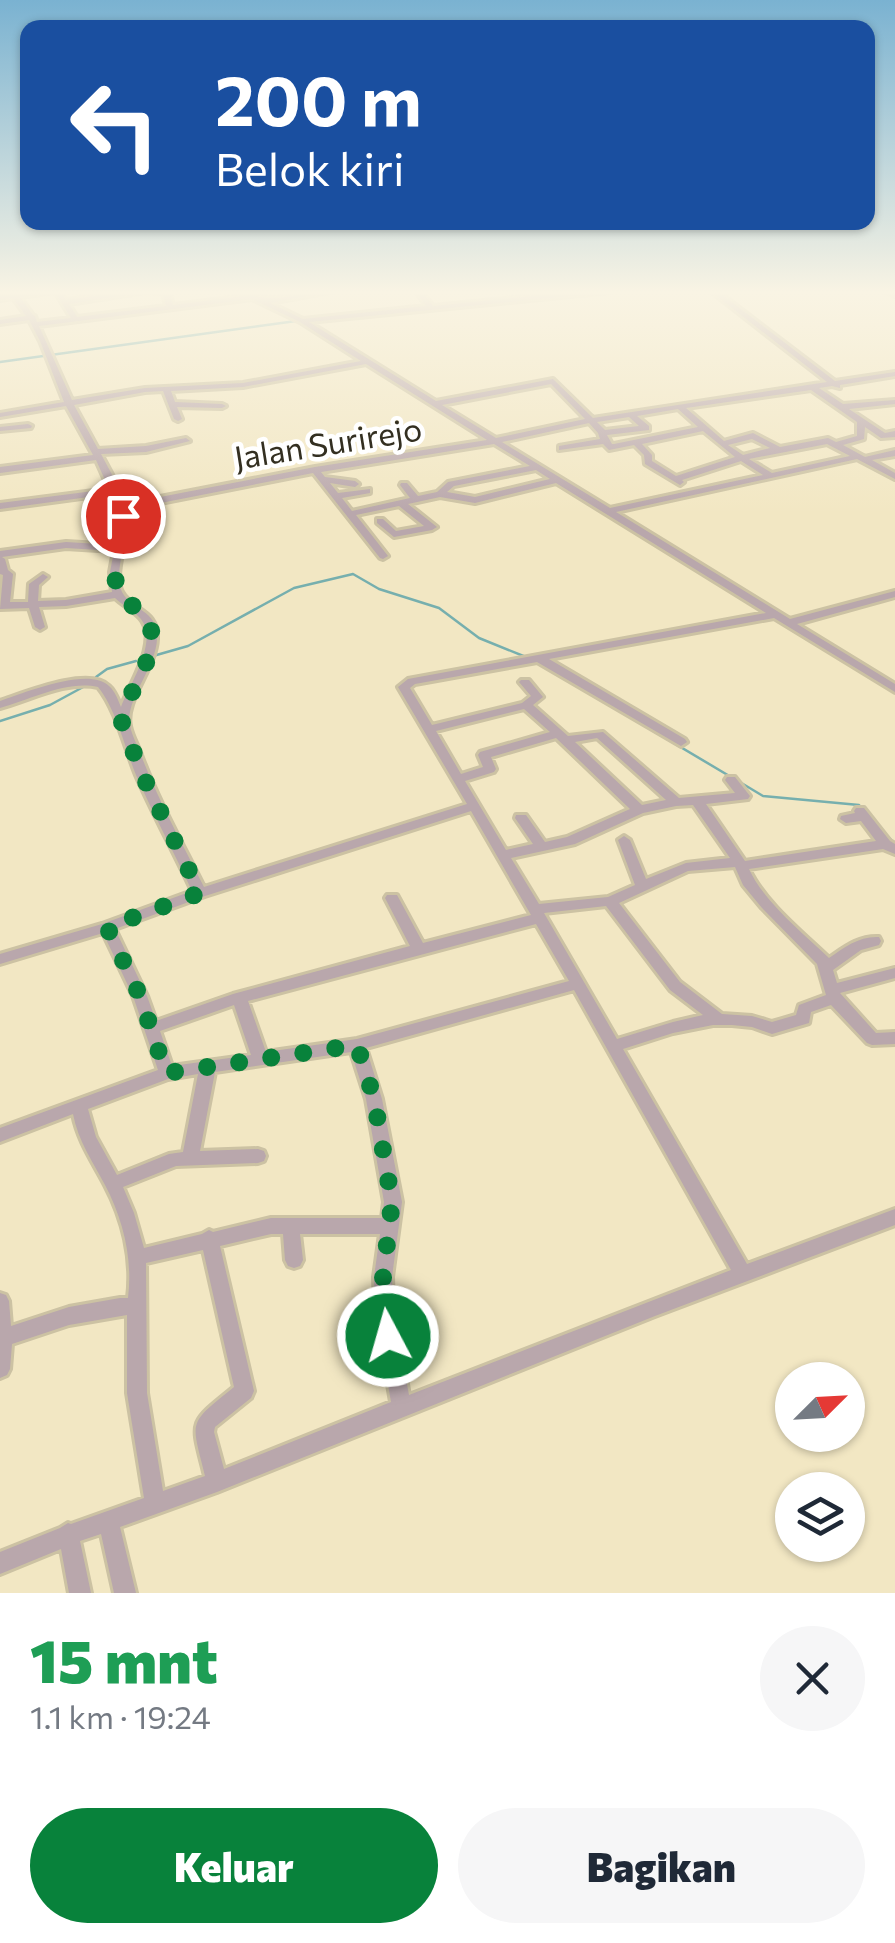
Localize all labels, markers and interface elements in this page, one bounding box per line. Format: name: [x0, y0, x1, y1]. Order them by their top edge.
text: 200 m: [215, 55, 422, 140]
icon: left: [50, 60, 180, 190]
text: Belok kiri: [215, 140, 405, 195]
street label: Jalan Surirejo: [231, 407, 424, 477]
pin: [81, 474, 166, 559]
icon: arrive: [96, 489, 151, 544]
position arrow: [336, 1284, 440, 1388]
north arrow: [775, 1362, 865, 1452]
map controls: [775, 1362, 865, 1562]
button: layers: [775, 1472, 865, 1562]
text: 15 mnt: [30, 1622, 218, 1695]
button: close: [760, 1626, 865, 1731]
text: 1.1 km · 19:24: [30, 1696, 211, 1736]
button: Keluar: [30, 1808, 438, 1923]
button: Bagikan: [458, 1808, 865, 1923]

